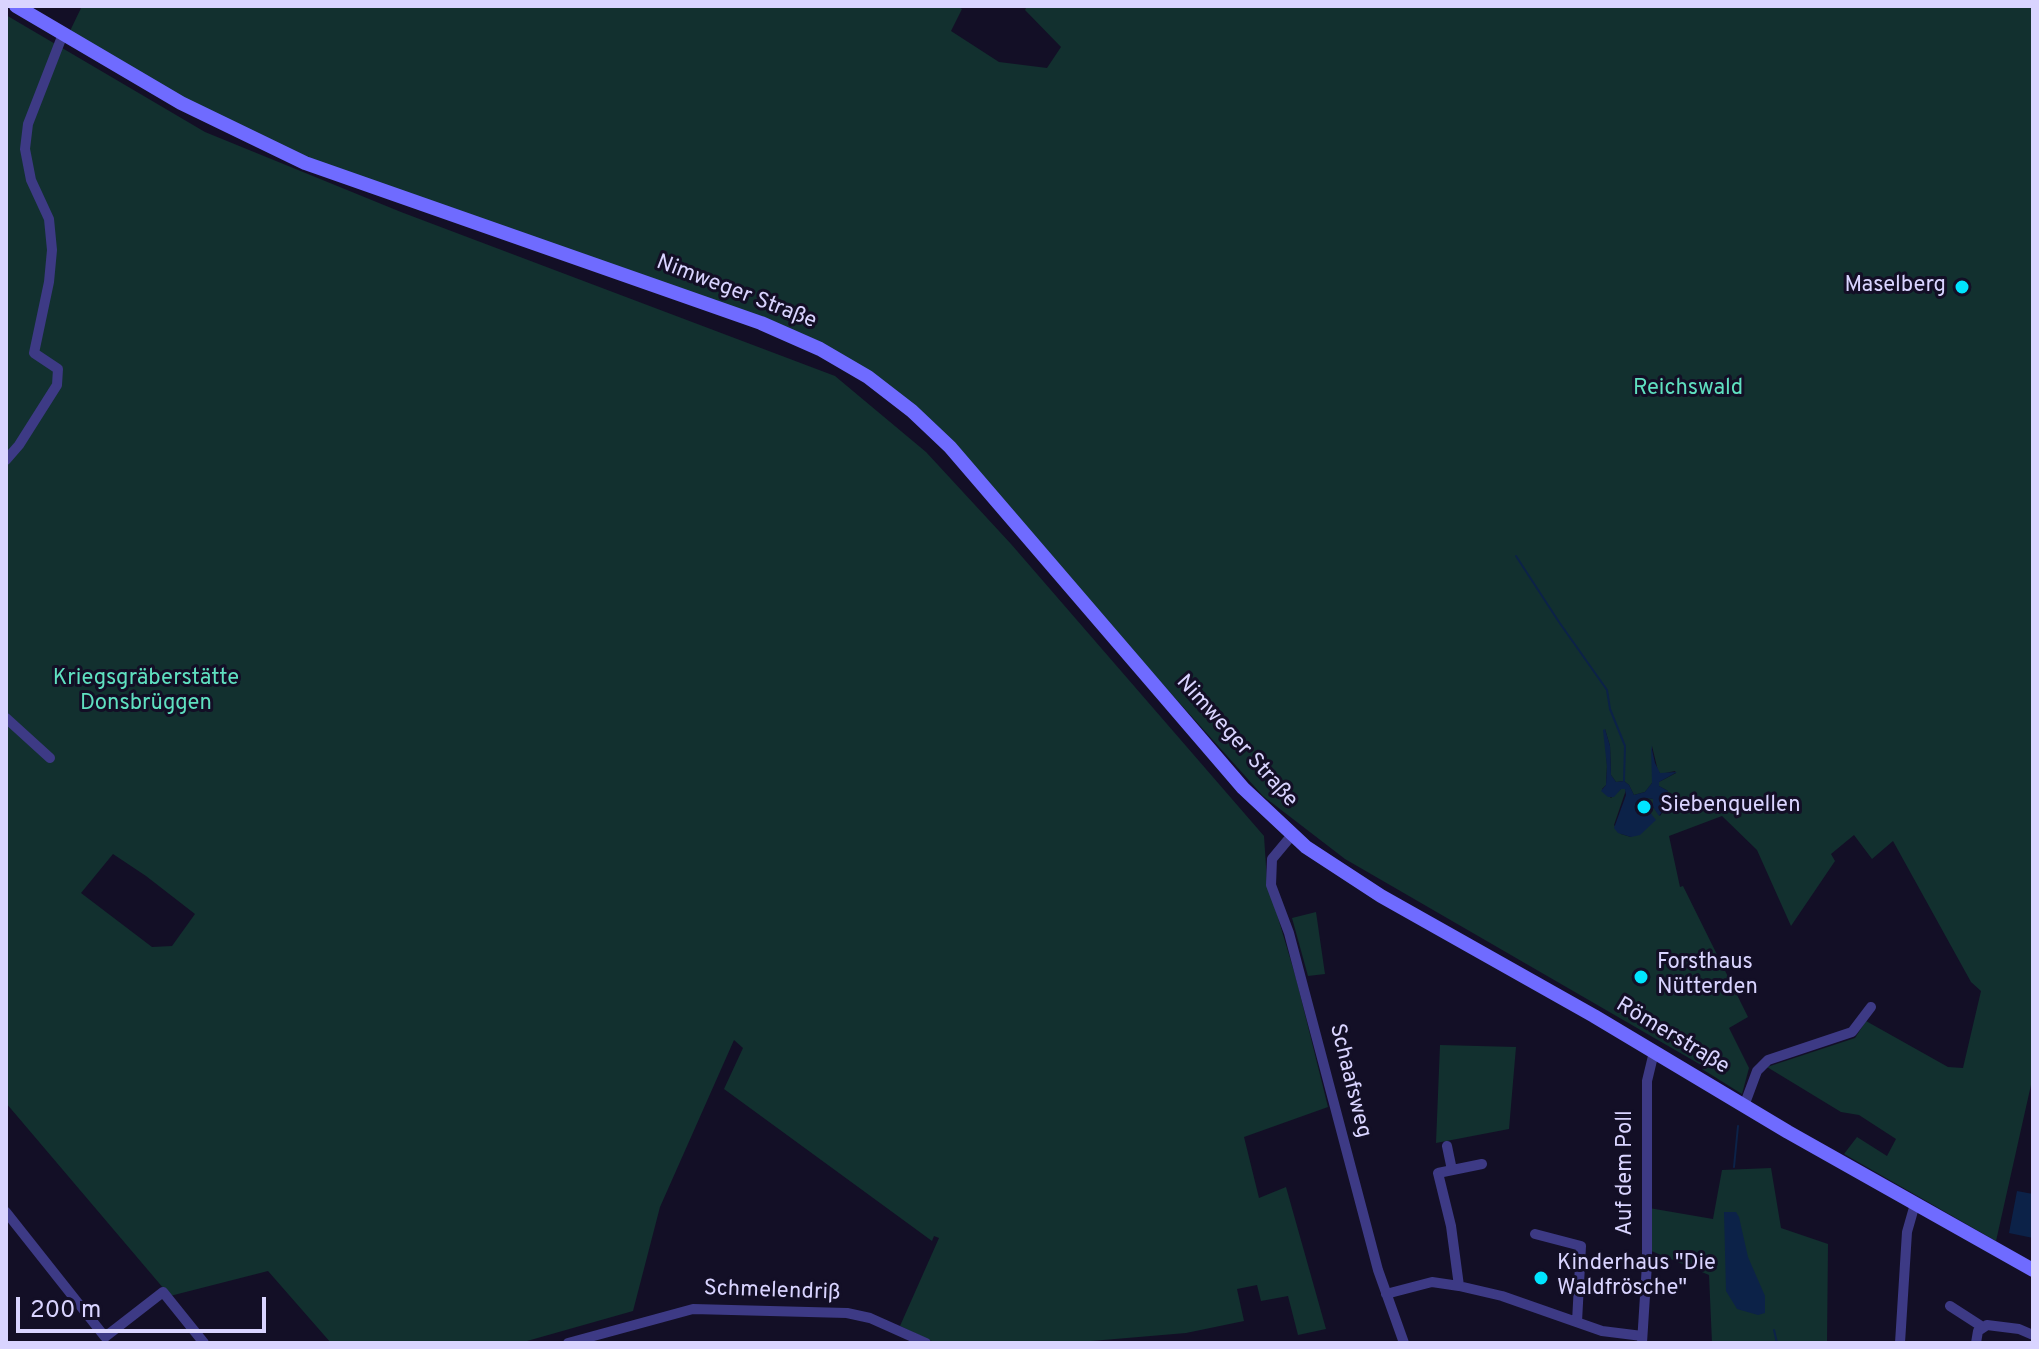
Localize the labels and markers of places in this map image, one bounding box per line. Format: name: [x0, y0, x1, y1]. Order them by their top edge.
place label: Maselberg: [1845, 274, 1946, 300]
marker: Maselberg: [1953, 278, 1971, 296]
place label: Siebenquellen: [1660, 794, 1801, 820]
marker: Siebenquellen: [1635, 798, 1653, 816]
place label: Forsthaus Nütterden: [1657, 951, 1758, 1002]
marker: Forsthaus Nütterden: [1632, 968, 1650, 986]
place label: Kinderhaus "Die Waldfrösche": [1557, 1252, 1716, 1304]
marker: Kinderhaus "Die Waldfrösche": [1532, 1269, 1550, 1287]

